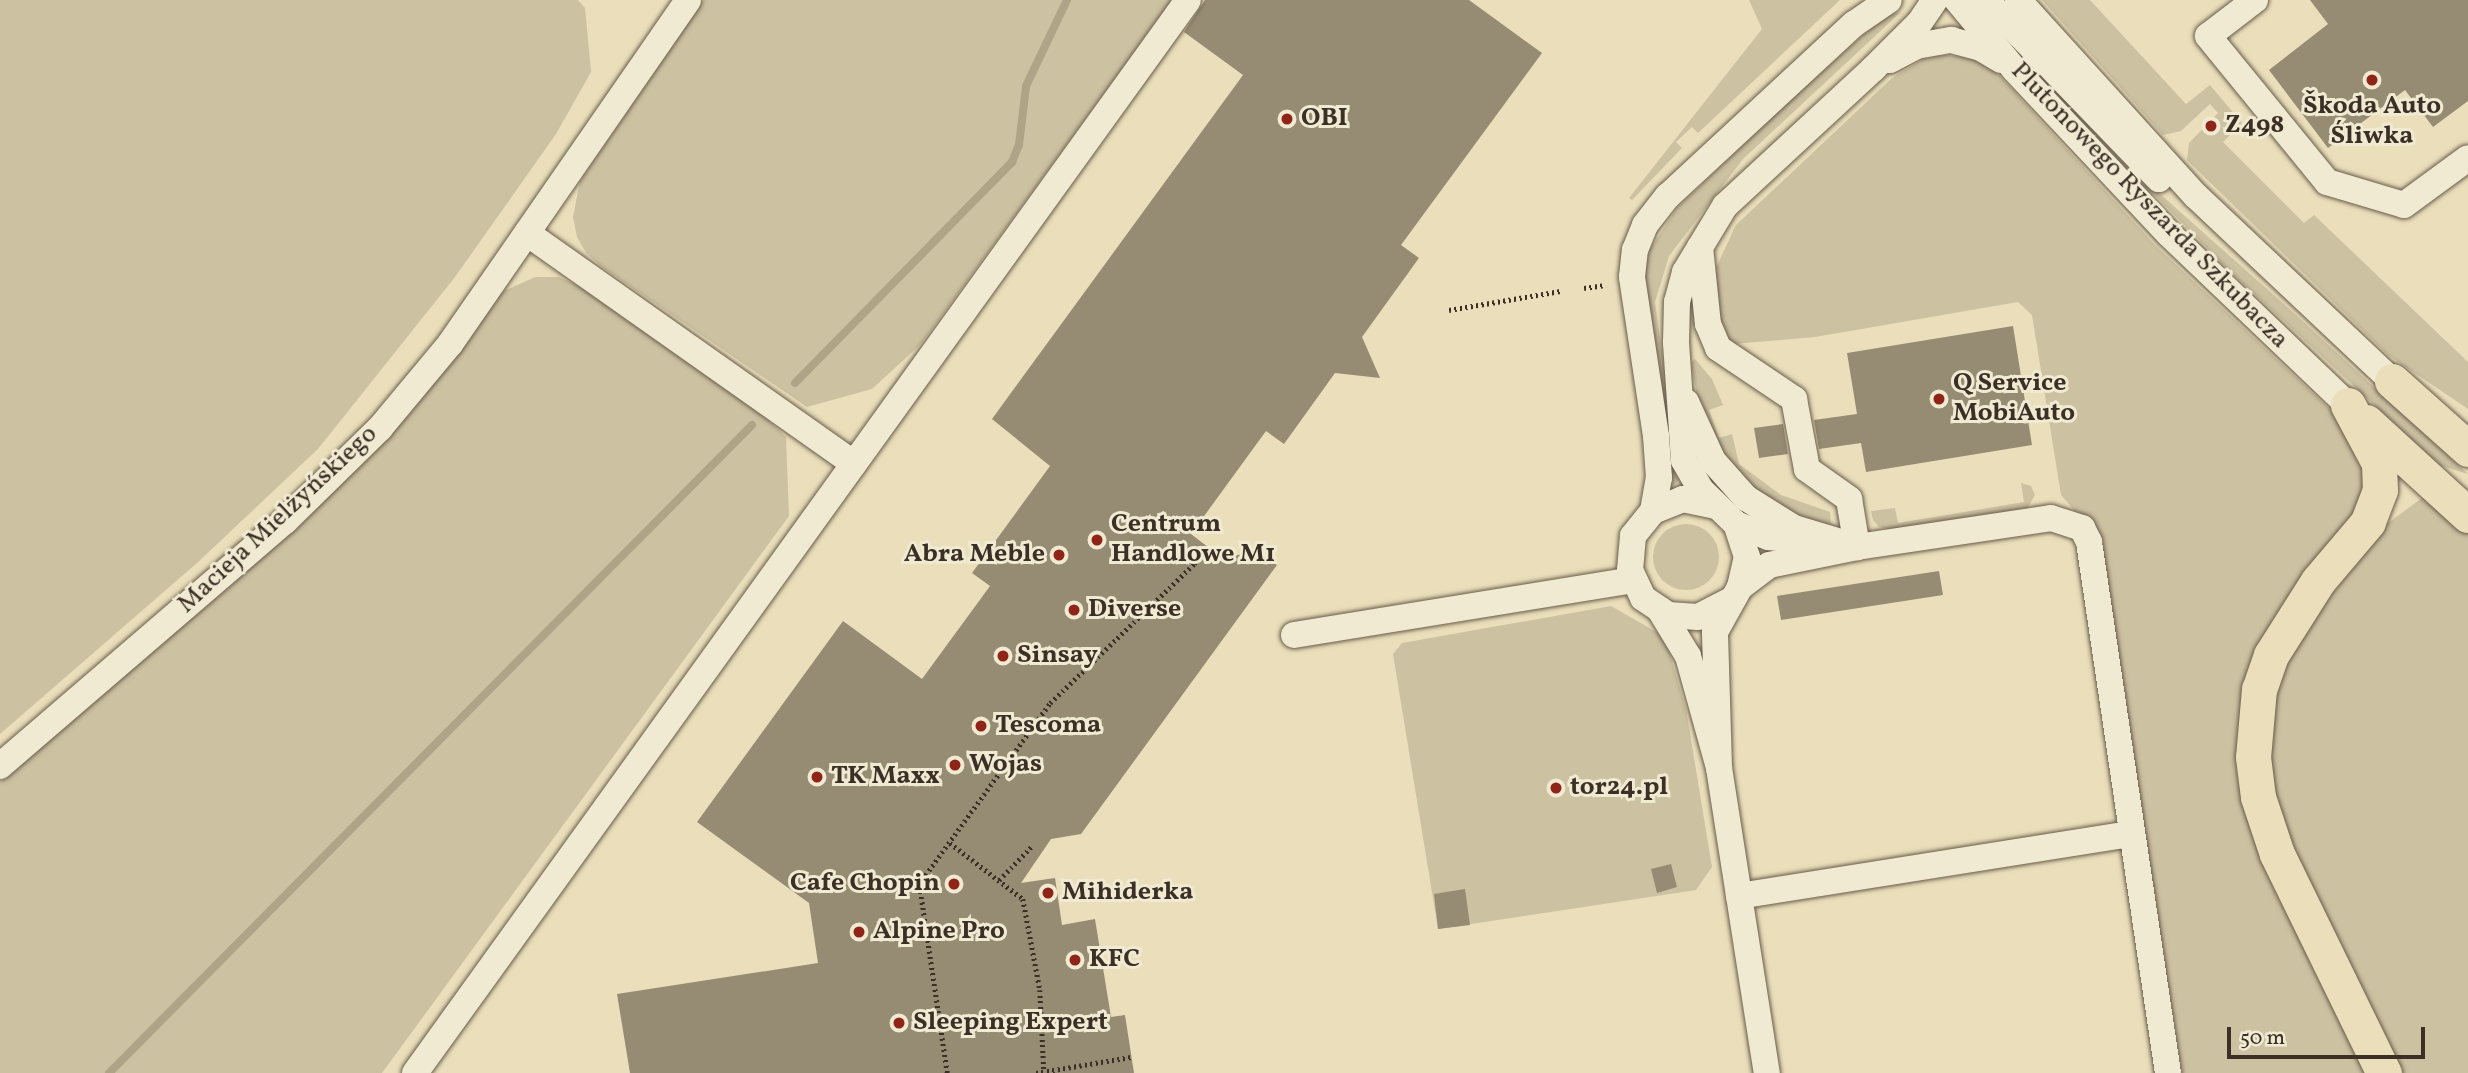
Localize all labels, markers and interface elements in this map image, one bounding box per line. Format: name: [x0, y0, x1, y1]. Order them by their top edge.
street label: Plutonowego Ryszarda Szkubacza: [2004, 56, 2294, 356]
marker: Škoda Auto Śliwka: [2364, 72, 2380, 88]
place label: Škoda Auto Śliwka: [2303, 91, 2441, 152]
place label: OBI: [1301, 103, 1348, 135]
place label: Z498: [2225, 110, 2284, 142]
marker: OBI: [1279, 111, 1295, 127]
marker: Z498: [2203, 118, 2219, 134]
place label: Q Service MobiAuto: [1953, 368, 2075, 430]
marker: Q Service MobiAuto: [1931, 391, 1947, 407]
street label: Macieja Mielżyńskiego: [172, 419, 384, 621]
place label: Centrum Handlowe M1: [1111, 509, 1275, 570]
marker: Centrum Handlowe M1: [1089, 532, 1105, 548]
place label: Abra Meble: [904, 539, 1045, 571]
marker: Abra Meble: [1051, 547, 1067, 563]
place label: Diverse: [1088, 594, 1181, 626]
marker: Diverse: [1066, 602, 1082, 618]
place label: Sinsay: [1017, 640, 1098, 672]
marker: Sinsay: [995, 648, 1011, 664]
place label: Tescoma: [995, 710, 1101, 742]
marker: Tescoma: [973, 718, 989, 734]
place label: Wojas: [969, 749, 1042, 781]
marker: Wojas: [947, 757, 963, 773]
place label: TK Maxx: [831, 761, 940, 793]
marker: TK Maxx: [809, 769, 825, 785]
place label: tor24.pl: [1570, 772, 1668, 804]
marker: tor24.pl: [1548, 780, 1564, 796]
place label: Cafe Chopin: [790, 868, 940, 900]
marker: Cafe Chopin: [946, 876, 962, 892]
place label: Mihiderka: [1062, 877, 1193, 909]
marker: Mihiderka: [1040, 885, 1056, 901]
place label: Alpine Pro: [873, 916, 1005, 948]
marker: Alpine Pro: [851, 924, 867, 940]
place label: KFC: [1089, 944, 1140, 976]
marker: KFC: [1067, 952, 1083, 968]
place label: Sleeping Expert: [913, 1007, 1108, 1039]
scale bar: [2230, 1014, 2428, 1058]
marker: Sleeping Expert: [891, 1015, 907, 1031]
text: 50 m: [2240, 1024, 2285, 1053]

